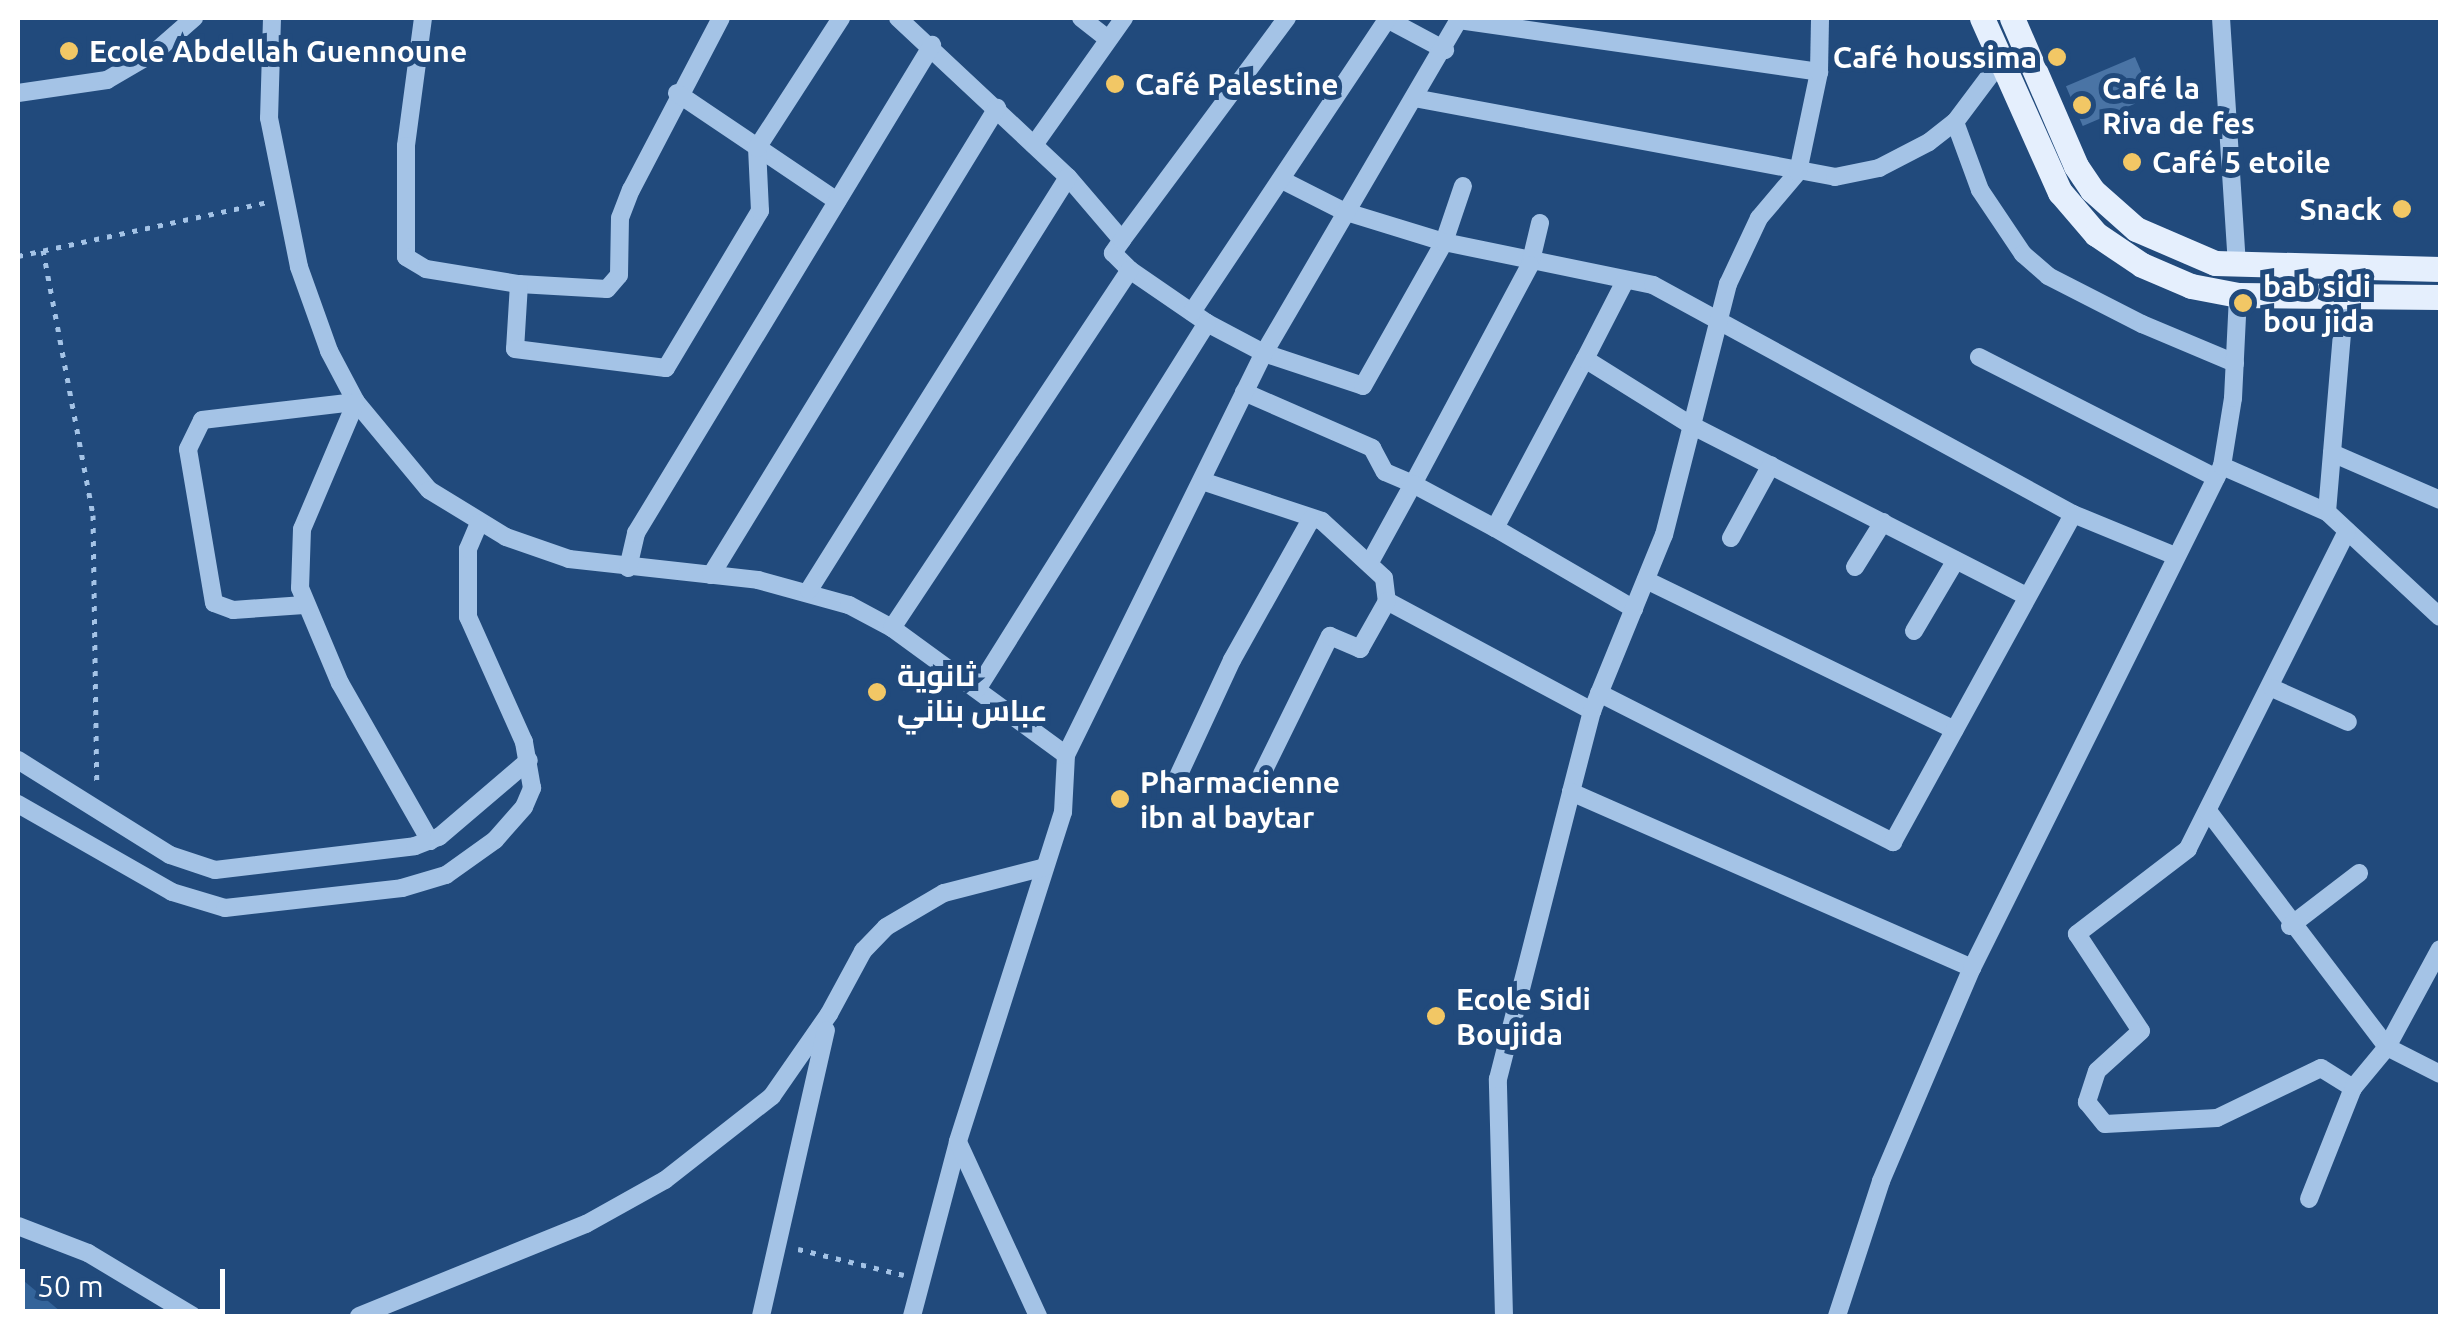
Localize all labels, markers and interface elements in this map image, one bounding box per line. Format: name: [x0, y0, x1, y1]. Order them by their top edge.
place label: Ecole Abdellah Guennoune: [89, 33, 467, 69]
place label: Café houssima: [1833, 39, 2037, 75]
marker: Ecole Abdellah Guennoune: [58, 40, 80, 62]
marker: Café houssima: [2046, 46, 2068, 68]
place label: Café Palestine: [1135, 66, 1339, 102]
place label: Café la Riva de fes: [2102, 70, 2255, 140]
marker: Café Palestine: [1104, 73, 1126, 95]
marker: Café la Riva de fes: [2071, 94, 2093, 116]
place label: Café 5 etoile: [2152, 144, 2331, 180]
marker: Café 5 etoile: [2121, 151, 2143, 173]
place label: Snack: [2300, 191, 2382, 227]
marker: Snack: [2391, 198, 2413, 220]
place label: bab sidi bou jida: [2263, 268, 2375, 338]
marker: bab sidi bou jida: [2232, 292, 2254, 314]
place label: ثانوية عباس بناني: [897, 657, 1048, 728]
marker: ثانوية عباس بناني: [866, 681, 888, 703]
place label: Pharmacienne ibn al baytar: [1140, 764, 1340, 834]
marker: Pharmacienne ibn al baytar: [1109, 788, 1131, 810]
place label: Ecole Sidi Boujida: [1456, 981, 1591, 1052]
marker: Ecole Sidi Boujida: [1425, 1005, 1447, 1027]
scale bar: [25, 1249, 230, 1311]
text: 50 m: [37, 1269, 104, 1303]

